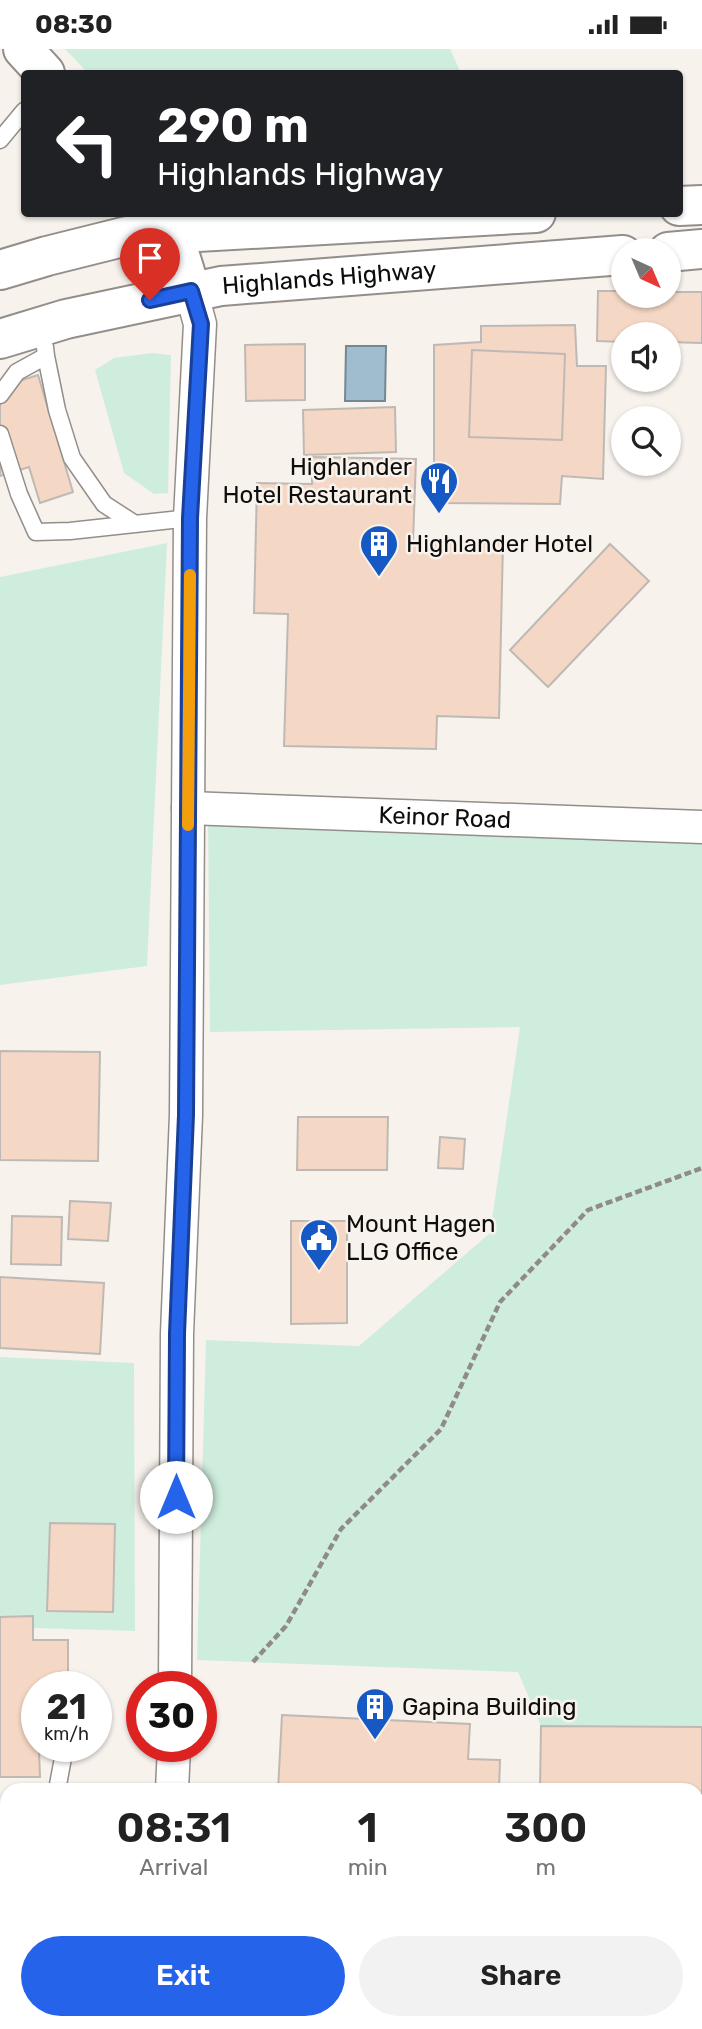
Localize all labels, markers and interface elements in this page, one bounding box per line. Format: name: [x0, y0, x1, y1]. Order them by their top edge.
text: 08:30: [35, 9, 113, 40]
text: 290 m: [157, 96, 309, 154]
icon: left: [42, 98, 133, 189]
text: Highlands Highway: [157, 155, 443, 193]
pin: [120, 228, 180, 300]
north arrow: [611, 238, 681, 308]
map controls: [611, 238, 681, 476]
icon: arrive: [131, 239, 169, 277]
street label: Highlands Highway: [221, 255, 437, 300]
button: sound: [611, 322, 681, 392]
button: search: [611, 406, 681, 476]
place label: Highlander Hotel Restaurant: [222, 453, 412, 509]
restaurant icon: Highlander Hotel Restaurant: [418, 460, 460, 515]
building icon: Highlander Hotel: [358, 523, 400, 578]
place label: Highlander Hotel: [406, 530, 593, 558]
street label: Keinor Road: [378, 801, 512, 834]
place label: Mount Hagen LLG Office: [346, 1210, 496, 1266]
public building icon: Mount Hagen LLG Office: [298, 1217, 340, 1272]
position arrow: [139, 1460, 213, 1534]
speed limit sign: 30: [126, 1671, 217, 1762]
text: 21: [46, 1686, 87, 1728]
building icon: Gapina Building: [354, 1686, 396, 1741]
place label: Gapina Building: [402, 1693, 576, 1721]
text: km/h: [44, 1723, 89, 1745]
text: 08:31: [117, 1803, 231, 1853]
text: 1: [358, 1803, 378, 1853]
text: 300: [504, 1803, 587, 1853]
text: Arrival: [139, 1853, 208, 1881]
text: min: [348, 1853, 388, 1881]
text: m: [536, 1853, 556, 1881]
button: Exit: [21, 1936, 345, 2016]
button: Share: [359, 1936, 683, 2016]

